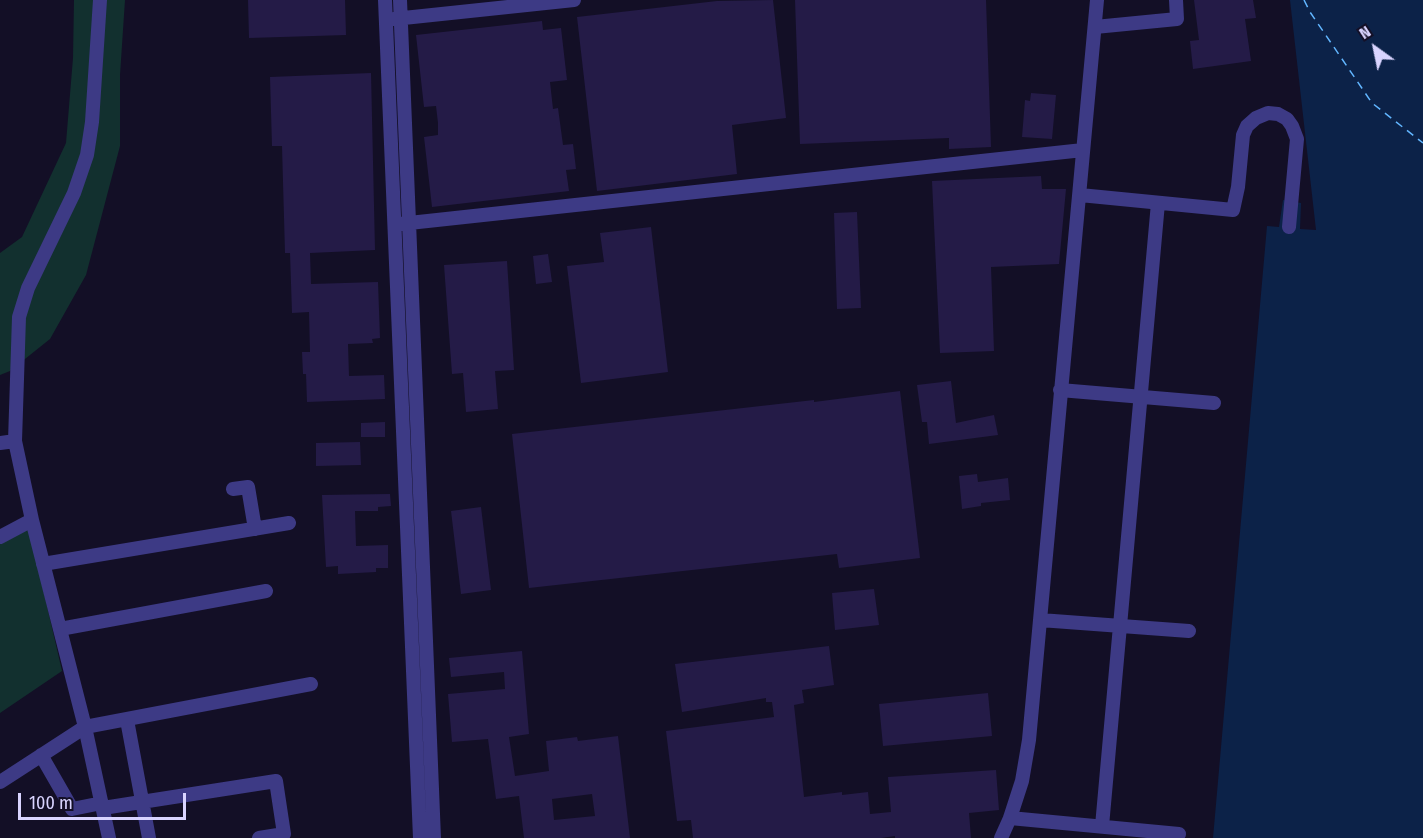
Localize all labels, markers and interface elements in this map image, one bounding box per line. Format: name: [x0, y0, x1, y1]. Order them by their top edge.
north arrow: [1345, 18, 1405, 78]
text: N: [1356, 22, 1374, 43]
scale bar: [21, 781, 189, 819]
text: 100 m: [29, 792, 73, 814]

